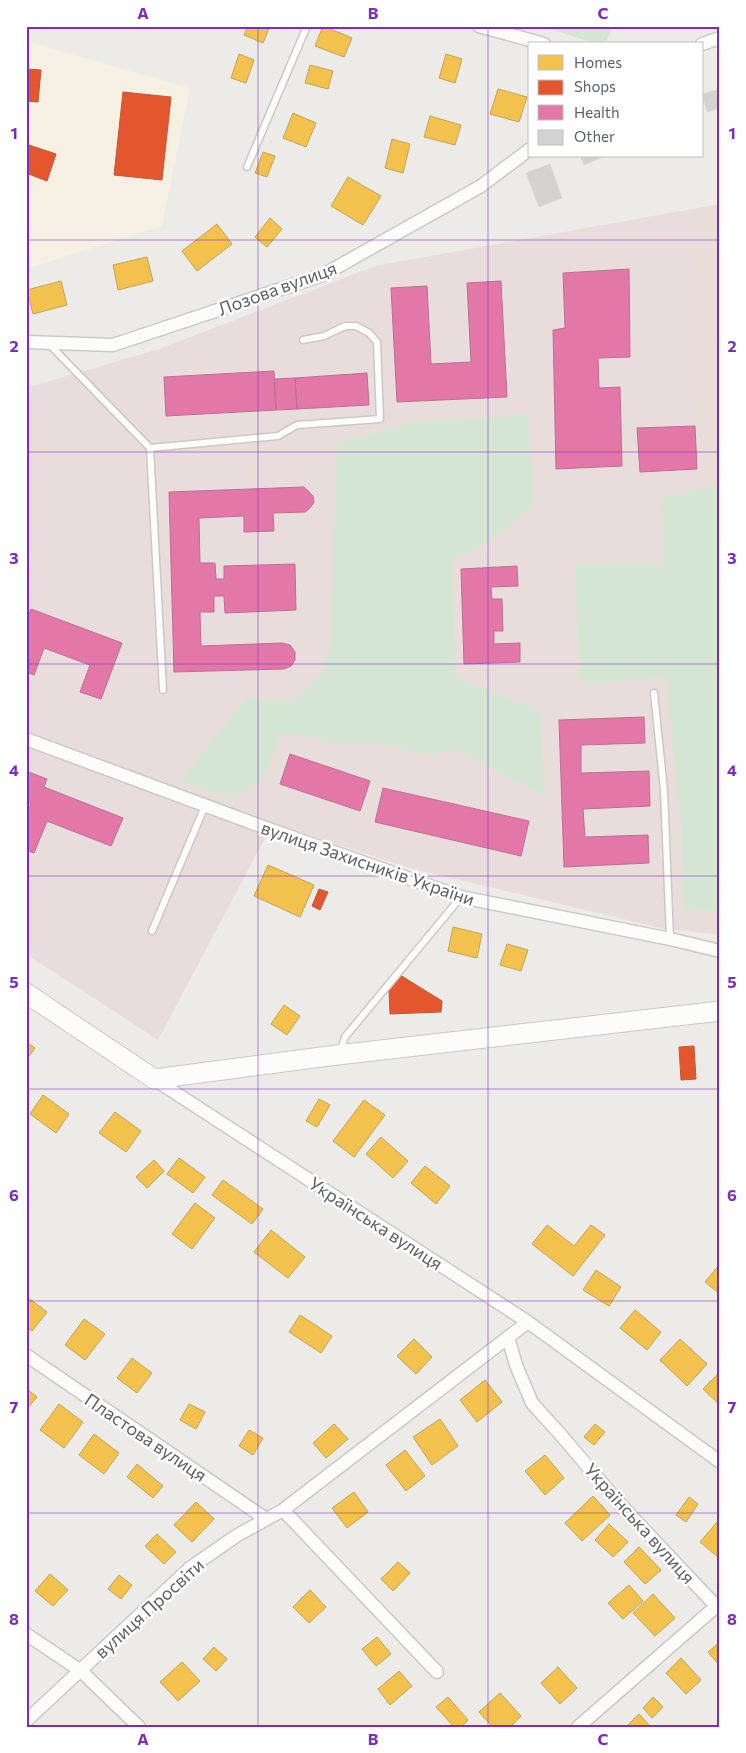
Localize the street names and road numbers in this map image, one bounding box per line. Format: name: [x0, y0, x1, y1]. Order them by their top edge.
street label: Лозова вулиця: [215, 256, 339, 320]
street label: вулиця Захисників України: [258, 816, 478, 910]
street label: Українська вулиця: [305, 1172, 447, 1274]
street label: Пластова вулиця: [81, 1388, 211, 1486]
street label: Українська вулиця: [580, 1458, 700, 1588]
street label: вулиця Просвіти: [90, 1553, 208, 1663]

